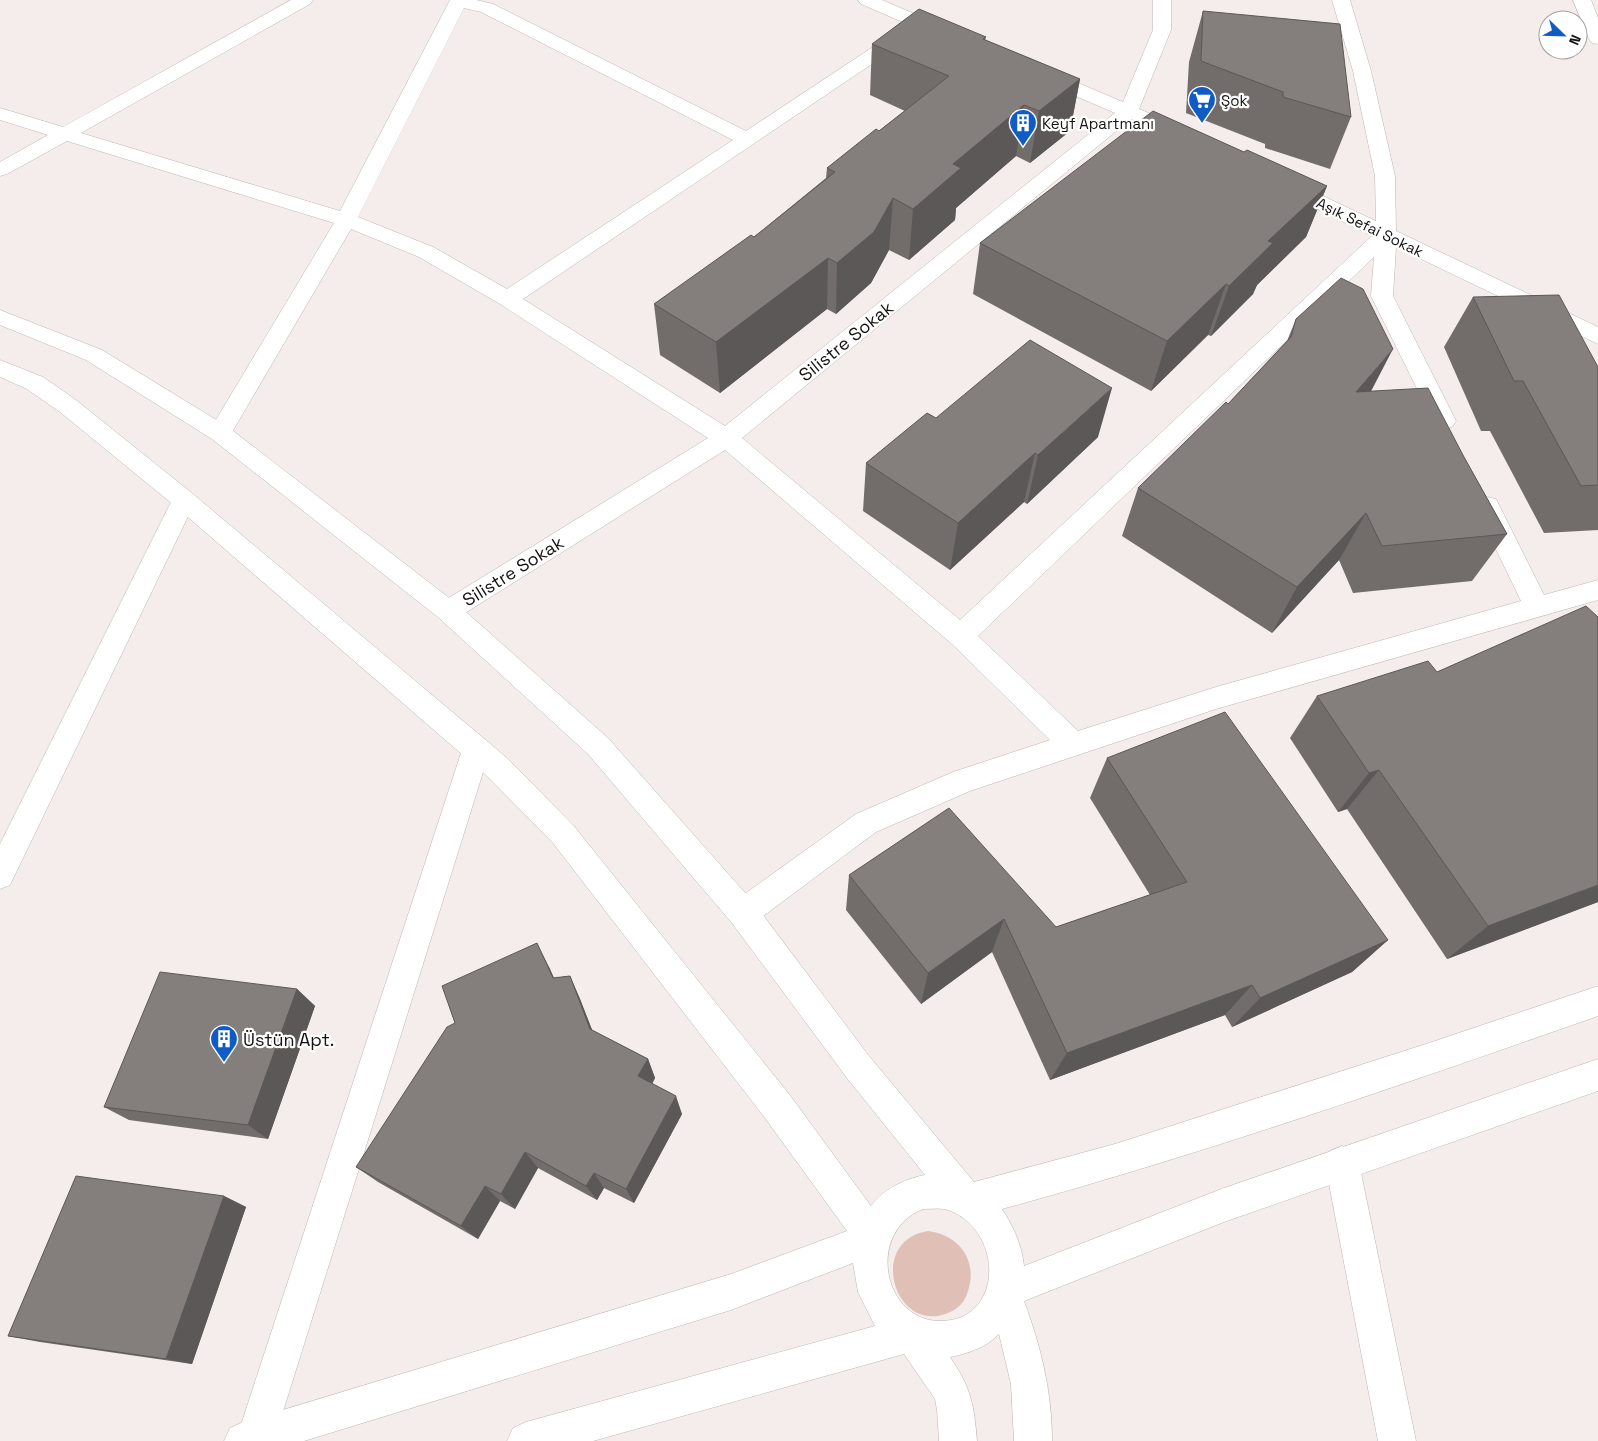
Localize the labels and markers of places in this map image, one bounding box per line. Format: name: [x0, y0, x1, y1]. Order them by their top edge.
supermarket icon: Şok: [1187, 85, 1217, 124]
place label: Şok: [1221, 91, 1248, 110]
building icon: Keyf Apartmanı: [1008, 108, 1038, 147]
place label: Keyf Apartmanı: [1042, 114, 1154, 133]
building icon: Üstün Apt.: [209, 1024, 239, 1063]
place label: Üstün Apt.: [243, 1028, 334, 1051]

